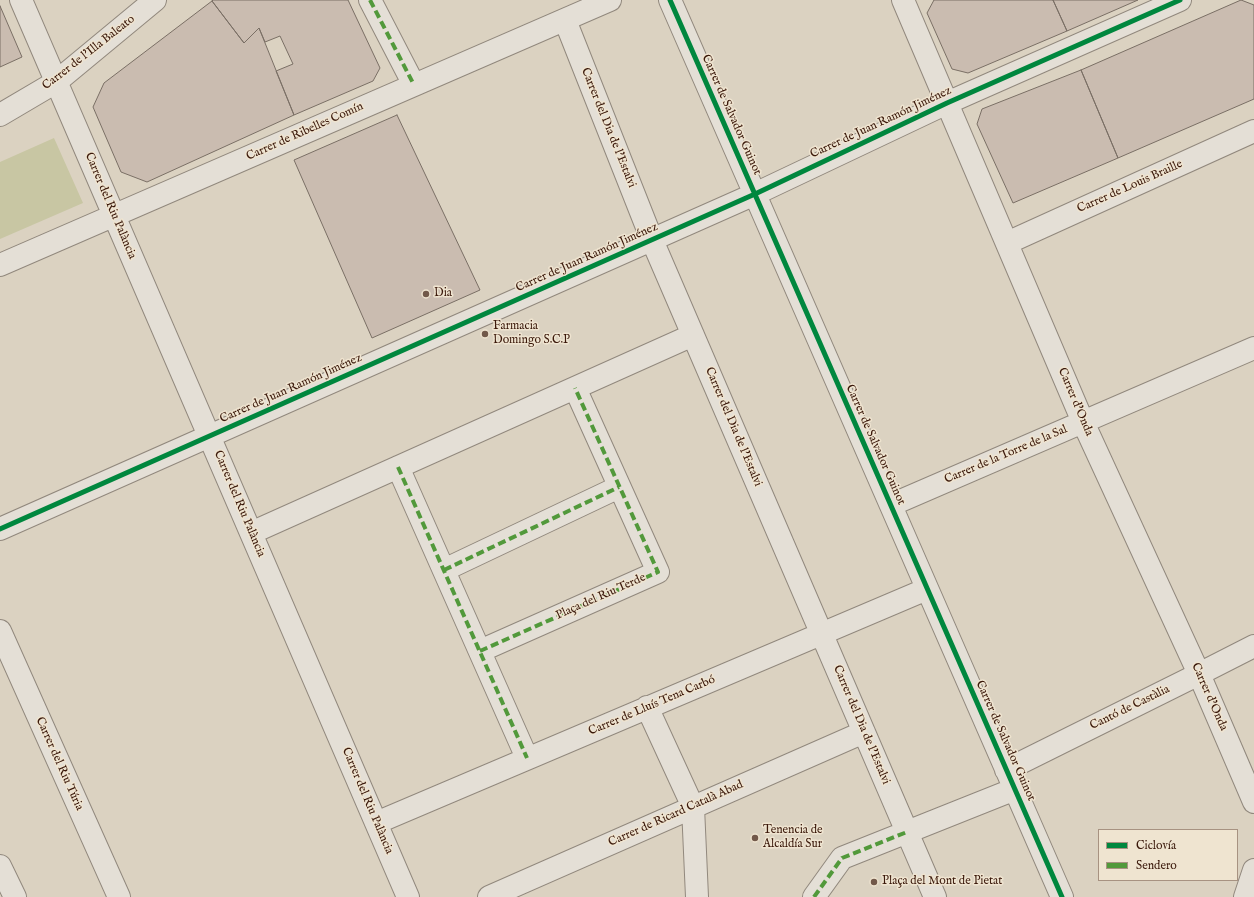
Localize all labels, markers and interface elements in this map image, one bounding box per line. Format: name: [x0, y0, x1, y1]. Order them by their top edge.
street label: Carrer de l'Illa Baleato: [40, 12, 138, 94]
street label: Carrer de Salvador Guinot: [698, 53, 764, 177]
street label: Carrer del Dia de l'Estalvi: [577, 66, 639, 190]
street label: Carrer de Juan Ramón Jiménez: [808, 84, 954, 162]
street label: Carrer de Ribelles Comín: [244, 100, 366, 164]
street label: Carrer del Riu Palància: [81, 151, 139, 261]
street label: Carrer de Louis Braille: [1075, 157, 1185, 217]
street label: Carrer de Juan Ramón Jiménez: [514, 220, 660, 296]
place label: Dia: [434, 287, 452, 301]
marker: Dia: [421, 289, 431, 299]
place label: Farmacia Domingo S.C.P: [493, 320, 570, 348]
marker: Farmacia Domingo S.C.P: [480, 329, 490, 339]
street label: Carrer de Juan Ramón Jiménez: [218, 351, 364, 427]
street label: Carrer del Dia de l'Estalvi: [701, 365, 765, 489]
street label: Carrer d'Onda: [1054, 366, 1096, 438]
street label: Carrer de Salvador Guinot: [842, 383, 908, 507]
street label: Carrer de la Torre de la Sal: [942, 423, 1070, 487]
street label: Carrer del Riu Palància: [210, 449, 268, 559]
street label: Plaça del Riu Terde: [554, 571, 648, 623]
street label: Carrer d'Onda: [1188, 661, 1230, 733]
street label: Carrer del Dia de l'Estalvi: [829, 663, 893, 787]
street label: Carrer de Lluís Tena Carbó: [587, 673, 717, 739]
street label: Carrer de Salvador Guinot: [972, 679, 1038, 803]
street label: Cantó de Castàlia: [1088, 683, 1172, 733]
street label: Carrer del Riu Túria: [32, 715, 86, 813]
street label: Carrer del Riu Palància: [338, 746, 396, 856]
street label: Carrer de Ricard Català Abad: [606, 778, 746, 850]
place label: Tenencia de Alcaldía Sur: [763, 824, 823, 852]
legend: [1098, 829, 1238, 881]
marker: Tenencia de Alcaldía Sur: [750, 833, 760, 843]
text: Ciclovía: [1136, 838, 1176, 853]
text: Sendero: [1136, 858, 1177, 873]
place label: Plaça del Mont de Pietat: [882, 875, 1002, 889]
marker: Plaça del Mont de Pietat: [869, 877, 879, 887]

